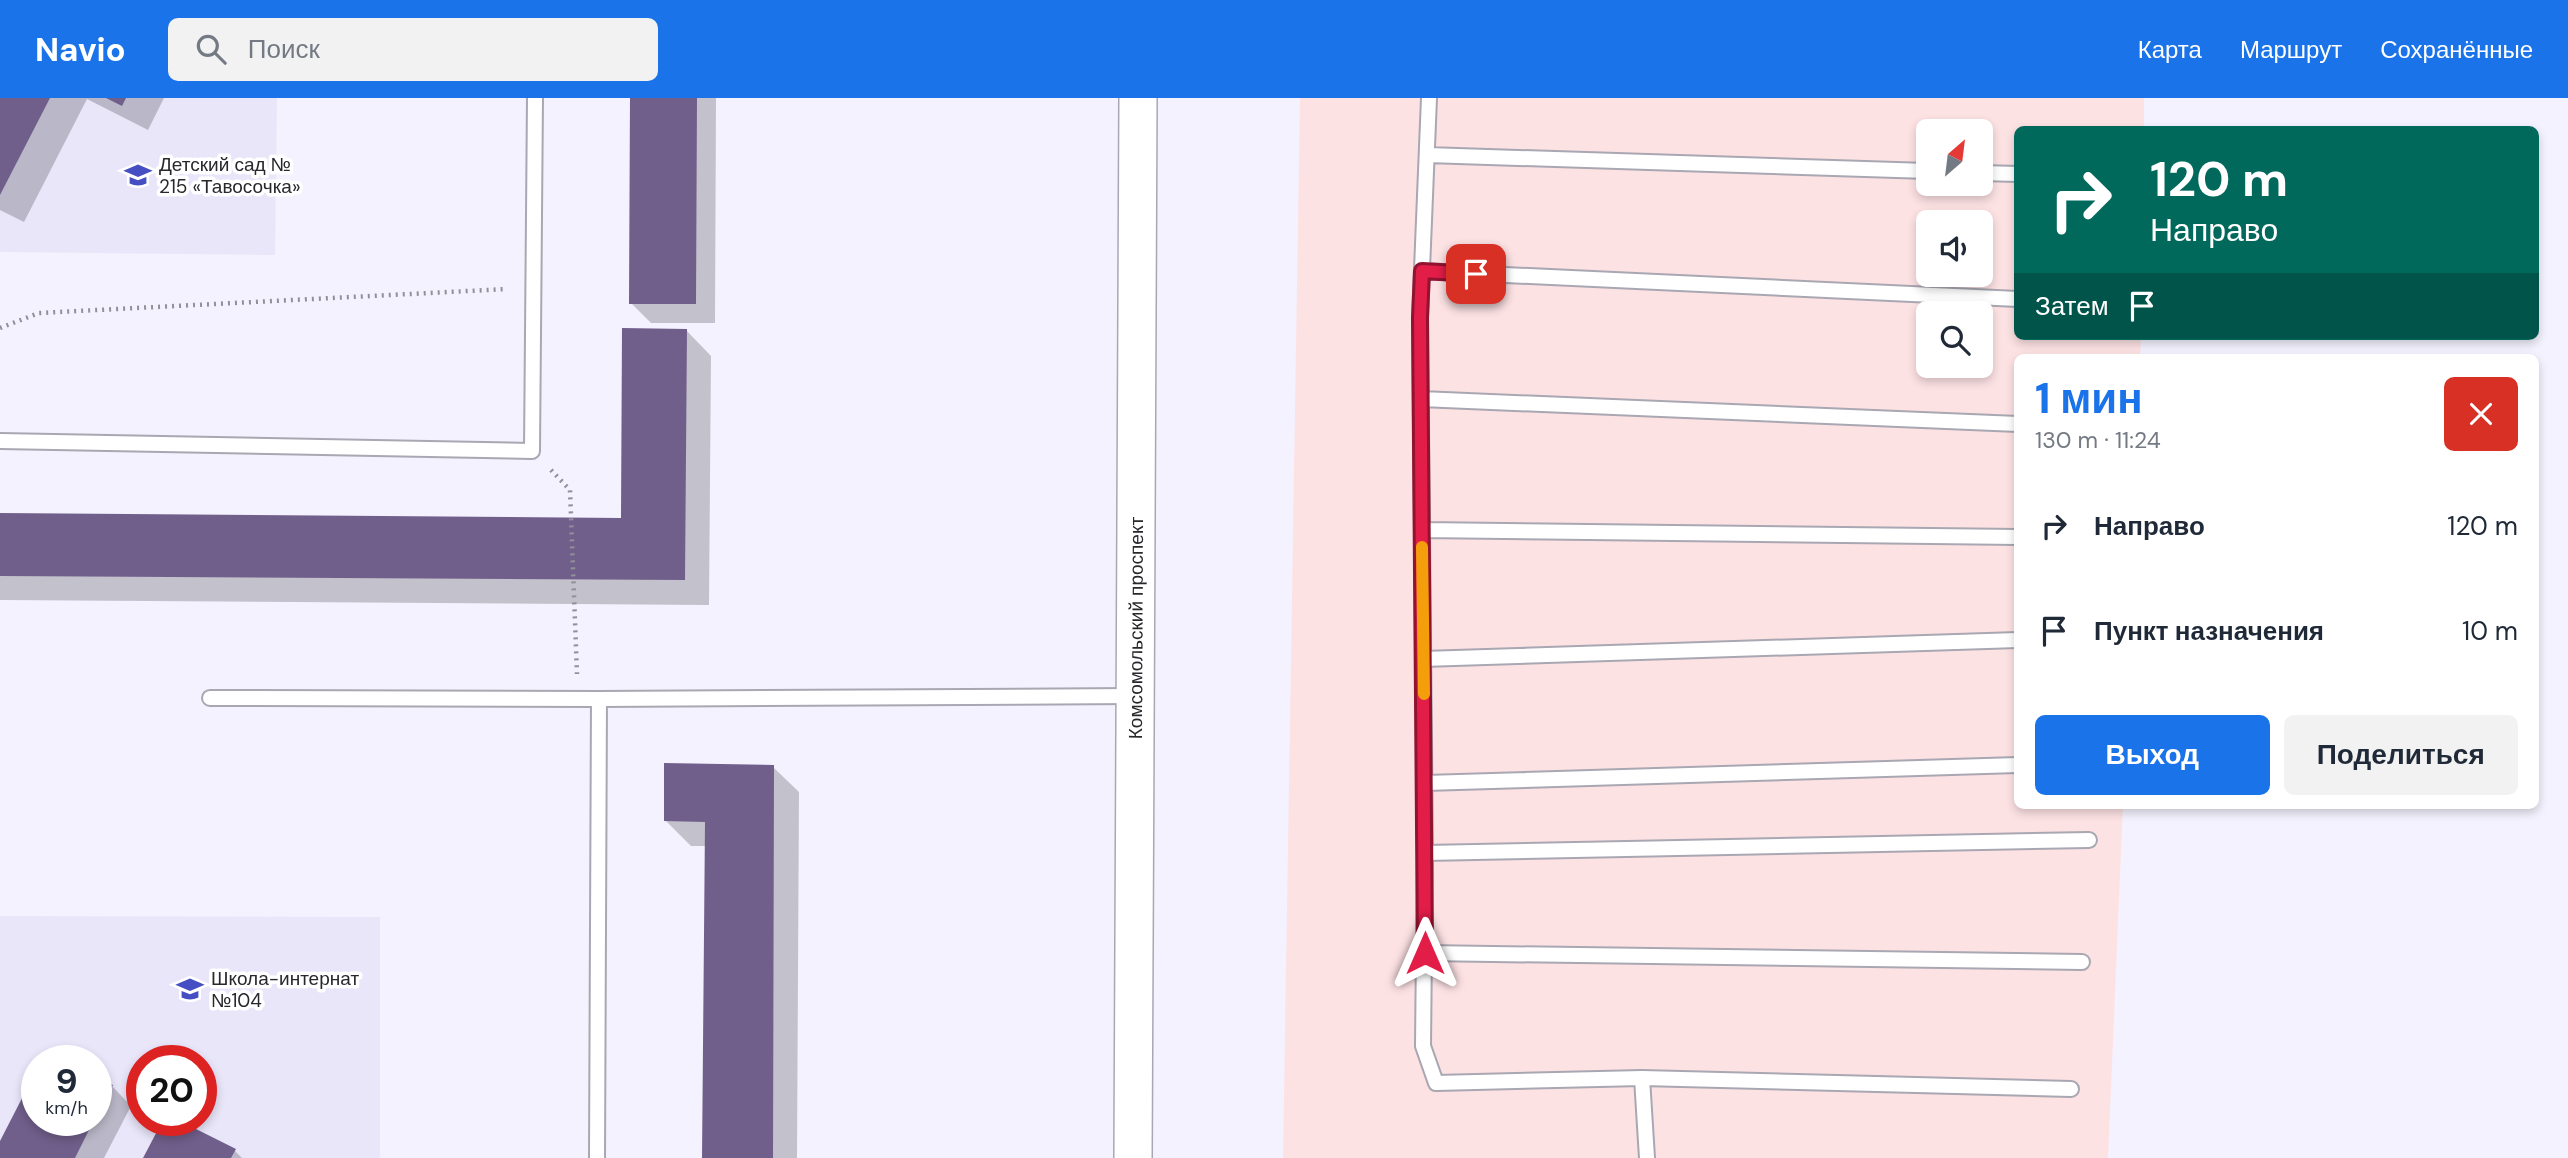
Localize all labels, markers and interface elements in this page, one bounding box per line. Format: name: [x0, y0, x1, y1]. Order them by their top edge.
search box: [168, 18, 658, 81]
text: Navio: [35, 28, 126, 71]
icon: search: [192, 30, 230, 68]
text: Поиск: [248, 32, 320, 66]
text: Карта: [2138, 34, 2202, 65]
text: Маршрут: [2240, 34, 2342, 65]
text: Сохранённые: [2380, 34, 2533, 65]
north arrow: [1916, 119, 1993, 196]
map controls: [1916, 119, 1993, 378]
text: 120 m: [2150, 147, 2288, 211]
place label: Детский сад № 215 «Тавосочка»: [159, 152, 301, 199]
icon: right: [2035, 154, 2126, 245]
school or university icon: Детский сад № 215 «Тавосочка»: [123, 160, 153, 190]
text: Направо: [2150, 209, 2278, 251]
button: sound: [1916, 210, 1993, 287]
pin: [1446, 244, 1506, 304]
icon: arrive: [1457, 255, 1495, 293]
icon: arrive: [2123, 287, 2161, 325]
text: Затем: [2035, 289, 2109, 323]
button: search: [1916, 301, 1993, 378]
text: 1 мин: [2035, 371, 2143, 426]
button: close: [2444, 377, 2518, 451]
text: 130 m · 11:24: [2035, 425, 2161, 455]
icon: right: [2035, 507, 2073, 545]
text: Направо: [2094, 509, 2205, 543]
text: 120 m: [2447, 509, 2518, 543]
street label: Комсомольский проспект: [1123, 516, 1149, 739]
icon: arrive: [2035, 612, 2073, 650]
text: Пункт назначения: [2094, 614, 2324, 648]
text: 10 m: [2462, 614, 2518, 648]
button: Выход: [2035, 715, 2270, 795]
button: Поделиться: [2284, 715, 2518, 795]
position arrow: [1388, 916, 1462, 990]
place label: Школа-интернат №104: [211, 966, 359, 1013]
school or university icon: Школа-интернат №104: [175, 974, 205, 1004]
speed limit sign: 20: [126, 1045, 217, 1136]
text: 9: [55, 1058, 78, 1104]
text: km/h: [45, 1096, 88, 1120]

